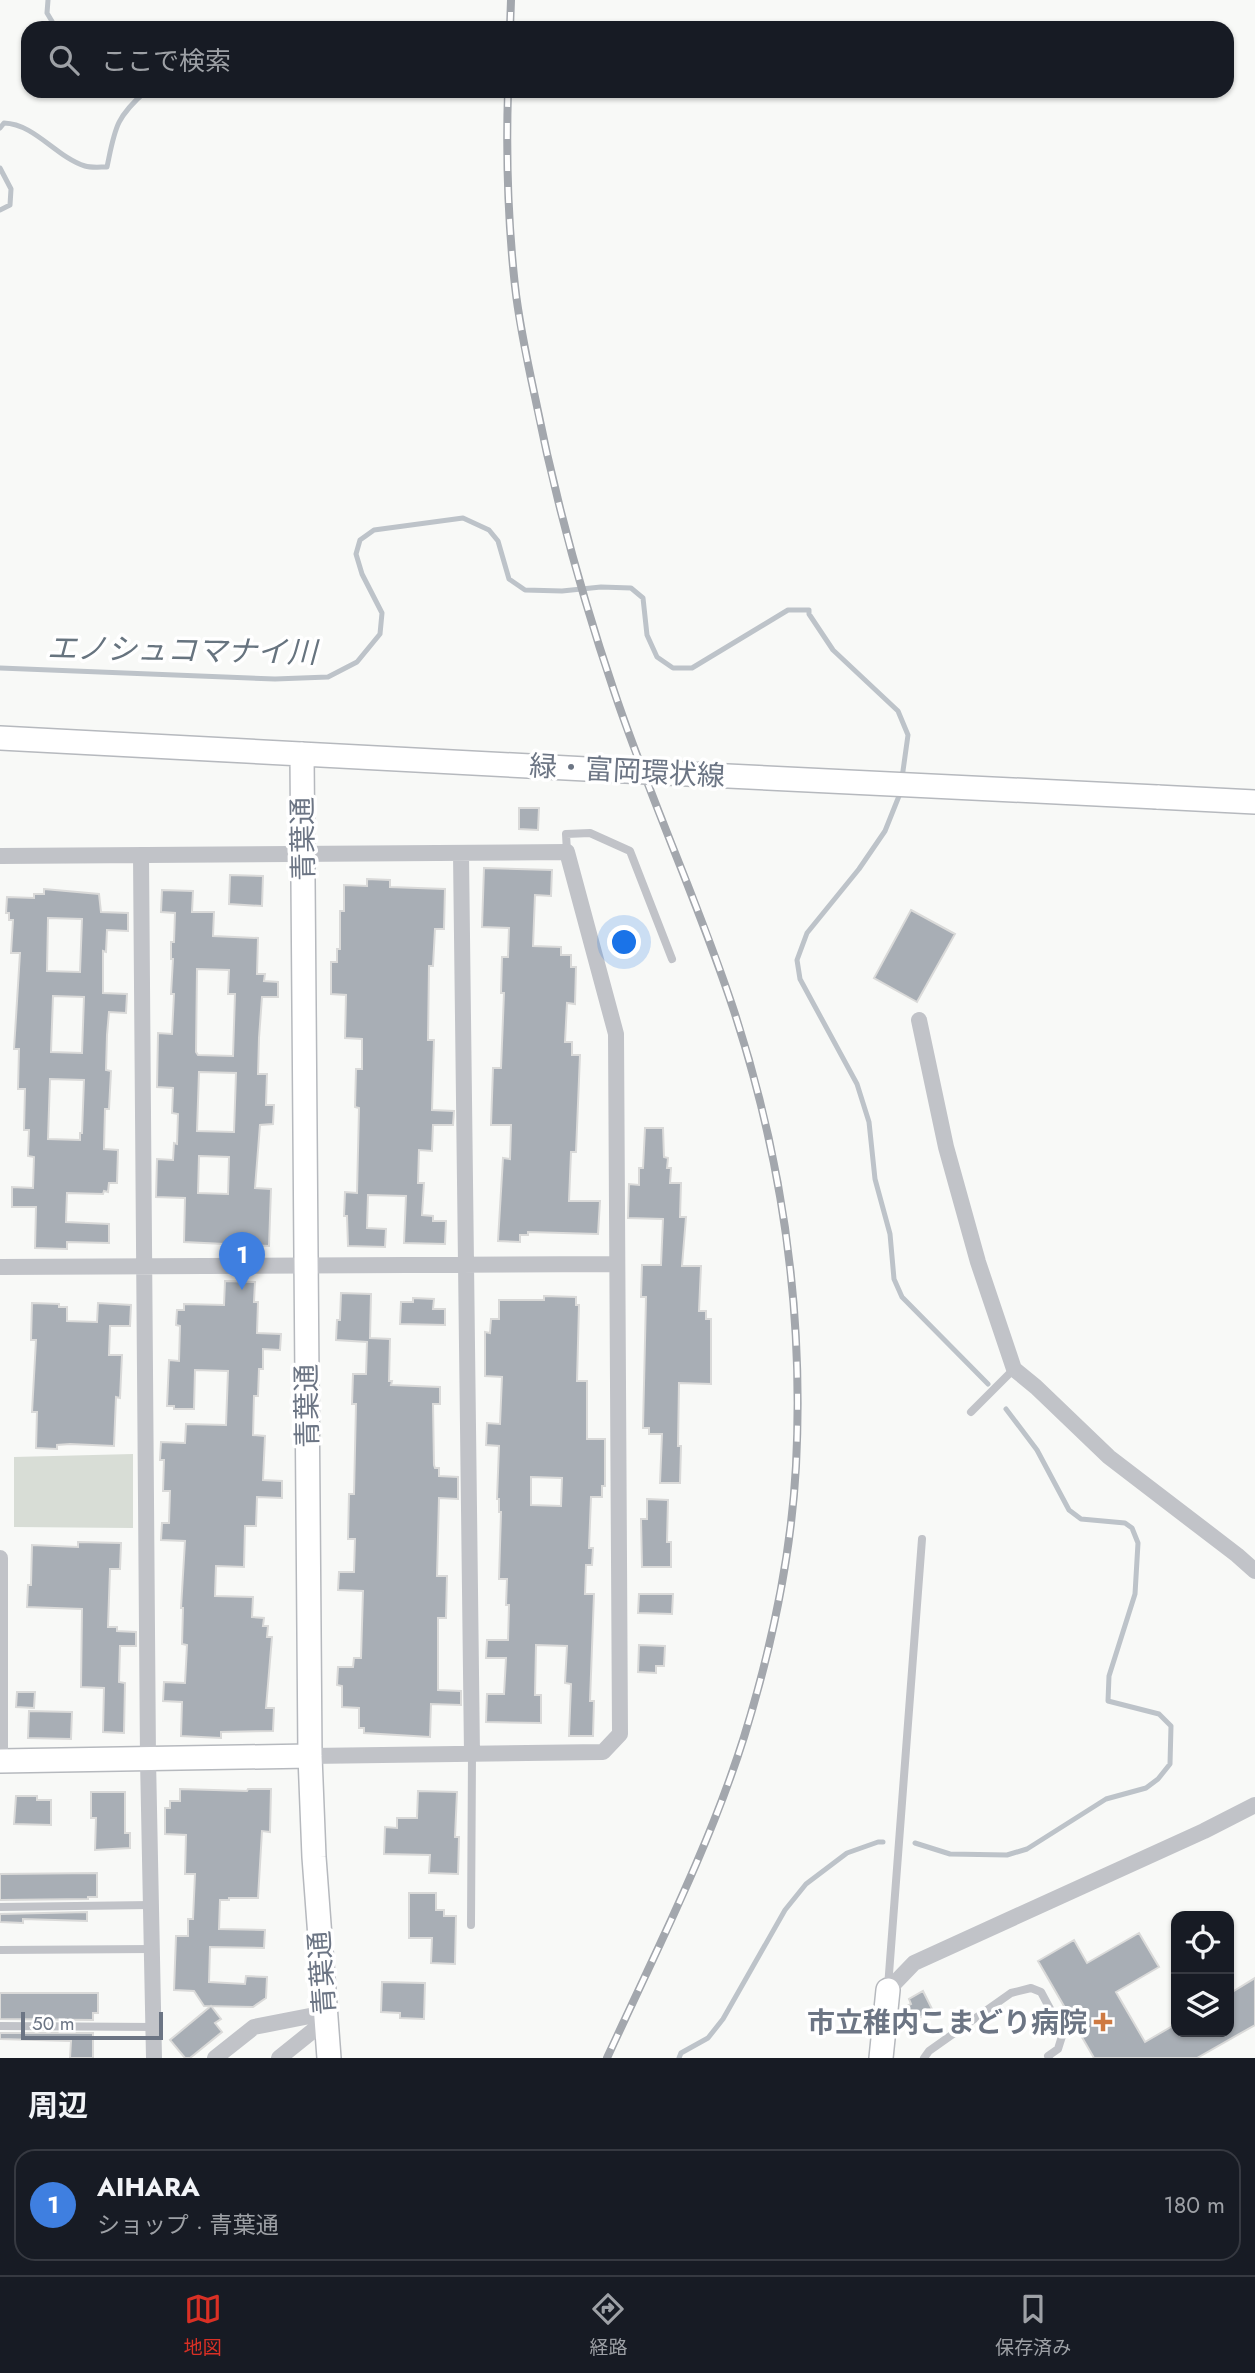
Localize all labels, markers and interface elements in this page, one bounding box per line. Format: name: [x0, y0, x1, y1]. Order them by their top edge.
search box: [21, 21, 1234, 98]
icon: search: [45, 41, 83, 79]
text: ここで検索: [101, 42, 231, 80]
water label: エノシュコマナイ川: [47, 626, 320, 674]
street label: 緑・富岡環状線: [528, 745, 726, 797]
street label: 青葉通: [282, 797, 324, 881]
your location: [607, 925, 641, 959]
pin: 1: [219, 1232, 265, 1290]
street label: 青葉通: [286, 1364, 328, 1448]
map controls: [1171, 1911, 1234, 2037]
button: locate: [1171, 1911, 1234, 1974]
street label: 青葉通: [299, 1930, 345, 2016]
button: layers: [1171, 1974, 1234, 2037]
place label: 市立稚内こまどり病院: [807, 2002, 1087, 2043]
scale bar: [21, 2009, 163, 2041]
text: 50 m: [32, 2010, 75, 2037]
marker: 市立稚内こまどり病院: [1093, 2012, 1113, 2032]
text: 周辺: [28, 2084, 88, 2127]
text: AIHARA: [97, 2168, 200, 2206]
text: 1: [47, 2188, 59, 2222]
text: 180 m: [1163, 2188, 1225, 2222]
text: ショップ · 青葉通: [97, 2208, 279, 2242]
tab: 地図: [184, 2290, 222, 2361]
tab: 経路: [589, 2290, 627, 2361]
tab: 保存済み: [995, 2290, 1071, 2361]

